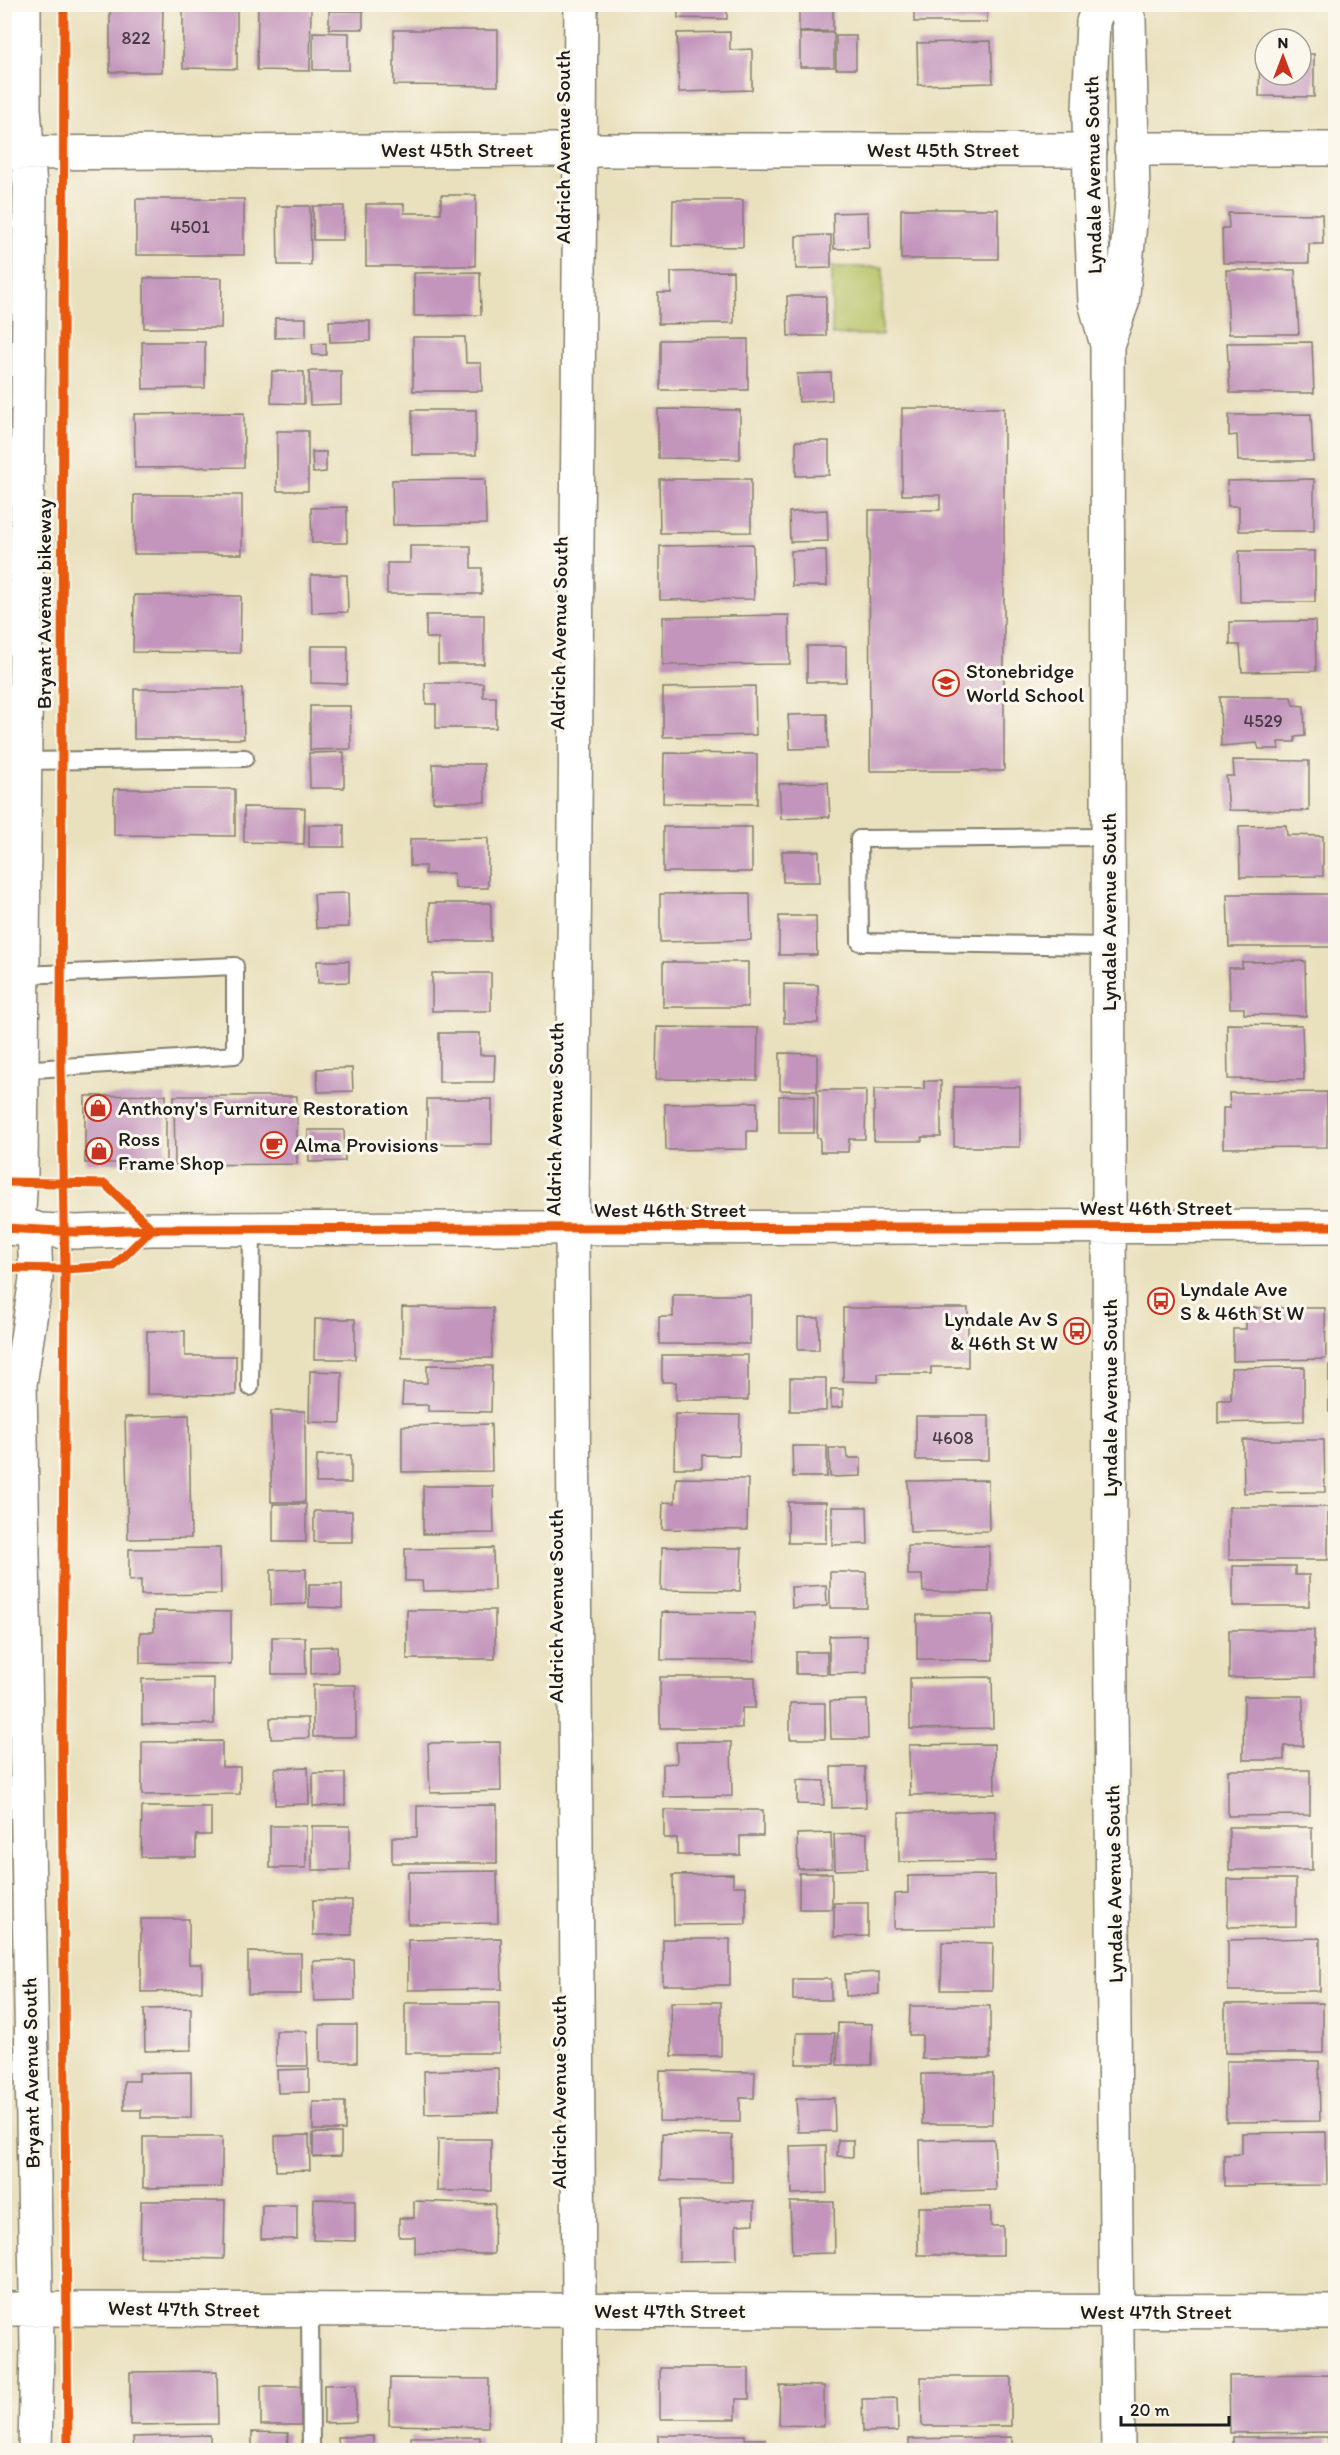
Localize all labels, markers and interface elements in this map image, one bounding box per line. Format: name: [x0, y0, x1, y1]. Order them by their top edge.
house number: 822: [122, 27, 151, 49]
north arrow: [1253, 27, 1313, 87]
text: N: [1278, 33, 1288, 52]
street label: Aldrich Avenue South: [550, 50, 575, 244]
street label: Lyndale Avenue South: [1078, 75, 1107, 274]
street label: West 45th Street: [381, 137, 533, 162]
street label: West 45th Street: [867, 137, 1019, 162]
house number: 4501: [170, 216, 210, 238]
street label: Bryant Avenue bikeway: [31, 498, 56, 709]
street label: Aldrich Avenue South: [544, 536, 573, 730]
place label: Stonebridge World School: [966, 658, 1084, 707]
school or university icon: Stonebridge World School: [931, 668, 961, 698]
house number: 4529: [1243, 710, 1283, 732]
street label: Lyndale Avenue South: [1096, 812, 1121, 1011]
street label: Aldrich Avenue South: [540, 1022, 569, 1216]
shop icon: Anthony's Furniture Restoration: [83, 1093, 113, 1123]
place label: Anthony's Furniture Restoration: [118, 1095, 408, 1120]
place label: Ross Frame Shop: [118, 1126, 224, 1175]
cafe icon: Alma Provisions: [259, 1130, 289, 1160]
place label: Alma Provisions: [294, 1132, 439, 1157]
shop icon: Ross Frame Shop: [84, 1136, 114, 1166]
street label: West 46th Street: [1080, 1195, 1232, 1220]
street label: West 46th Street: [594, 1197, 746, 1222]
place label: Lyndale Ave S & 46th St W: [1180, 1276, 1304, 1325]
bus stop icon: Lyndale Ave S & 46th St W: [1146, 1286, 1176, 1316]
street label: Lyndale Avenue South: [1097, 1298, 1122, 1497]
place label: Lyndale Av S & 46th St W: [944, 1306, 1058, 1355]
bus stop icon: Lyndale Av S & 46th St W: [1062, 1316, 1092, 1346]
house number: 4608: [932, 1427, 974, 1449]
street label: Aldrich Avenue South: [543, 1509, 568, 1703]
street label: Lyndale Avenue South: [1099, 1784, 1128, 1983]
street label: Bryant Avenue South: [16, 1977, 45, 2169]
street label: Aldrich Avenue South: [546, 1995, 571, 2189]
street label: West 47th Street: [108, 2295, 260, 2322]
street label: West 47th Street: [594, 2298, 746, 2323]
street label: West 47th Street: [1080, 2299, 1232, 2324]
scale bar: [1121, 2389, 1229, 2427]
text: 20 m: [1130, 2399, 1170, 2421]

